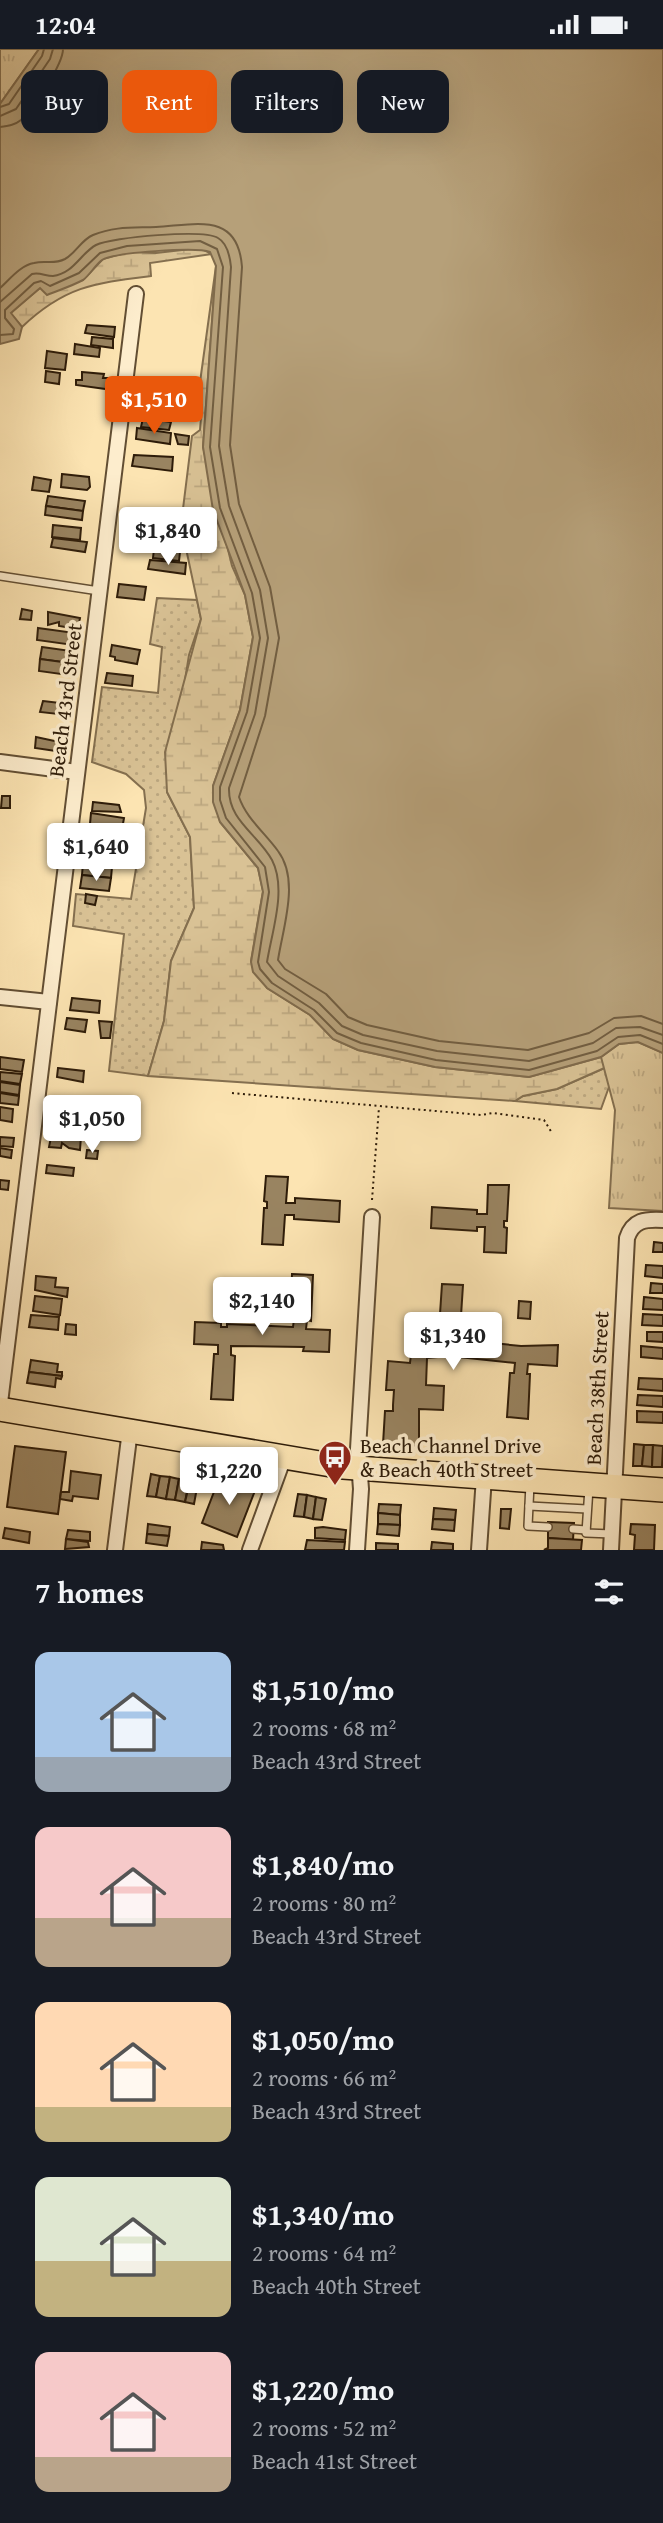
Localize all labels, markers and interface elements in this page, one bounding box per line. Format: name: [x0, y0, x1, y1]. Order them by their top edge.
text: 12:04: [35, 5, 96, 44]
chip: Buy: [21, 70, 108, 133]
chip: Rent: [122, 70, 217, 133]
chip: Filters: [231, 70, 343, 133]
chip: New: [357, 70, 449, 133]
pin: $1,510: [97, 377, 211, 436]
text: $1,510: [121, 382, 187, 415]
pin: $1,840: [111, 507, 225, 567]
text: $1,840: [135, 513, 201, 546]
street label: Beach 43rd Street: [40, 621, 90, 779]
pin: $1,640: [39, 823, 153, 883]
text: $1,640: [63, 829, 129, 862]
pin: $1,050: [35, 1095, 149, 1155]
text: $1,050: [59, 1101, 125, 1134]
pin: $2,140: [205, 1277, 319, 1337]
text: $2,140: [229, 1283, 295, 1316]
street label: Beach 38th Street: [577, 1310, 617, 1466]
pin: $1,340: [396, 1313, 510, 1372]
text: $1,340: [420, 1318, 486, 1351]
place label: Beach Channel Drive & Beach 40th Street: [360, 1430, 541, 1485]
bus stop icon: Beach Channel Drive & Beach 40th Street: [316, 1438, 354, 1487]
pin: $1,220: [172, 1447, 286, 1507]
text: $1,220: [196, 1453, 262, 1486]
text: 7 homes: [35, 1570, 144, 1614]
icon: filters: [590, 1573, 628, 1611]
text: $1,510/mo: [252, 1667, 394, 1711]
icon: home: [91, 1680, 175, 1764]
text: 2 rooms · 68 m²: [252, 1711, 396, 1744]
text: Beach 43rd Street: [252, 1744, 421, 1777]
text: $1,840/mo: [252, 1842, 394, 1886]
icon: home: [91, 1855, 175, 1939]
text: 2 rooms · 80 m²: [252, 1886, 396, 1919]
text: Beach 43rd Street: [252, 1919, 421, 1952]
text: $1,050/mo: [252, 2017, 394, 2061]
icon: home: [91, 2030, 175, 2114]
text: 2 rooms · 66 m²: [252, 2061, 396, 2094]
text: Beach 43rd Street: [252, 2094, 421, 2127]
text: $1,340/mo: [252, 2192, 394, 2236]
icon: home: [91, 2205, 175, 2289]
text: 2 rooms · 64 m²: [252, 2236, 396, 2269]
text: Beach 40th Street: [252, 2269, 421, 2302]
text: $1,220/mo: [252, 2367, 394, 2411]
icon: home: [91, 2380, 175, 2464]
text: 2 rooms · 52 m²: [252, 2411, 396, 2444]
text: Beach 41st Street: [252, 2444, 417, 2477]

